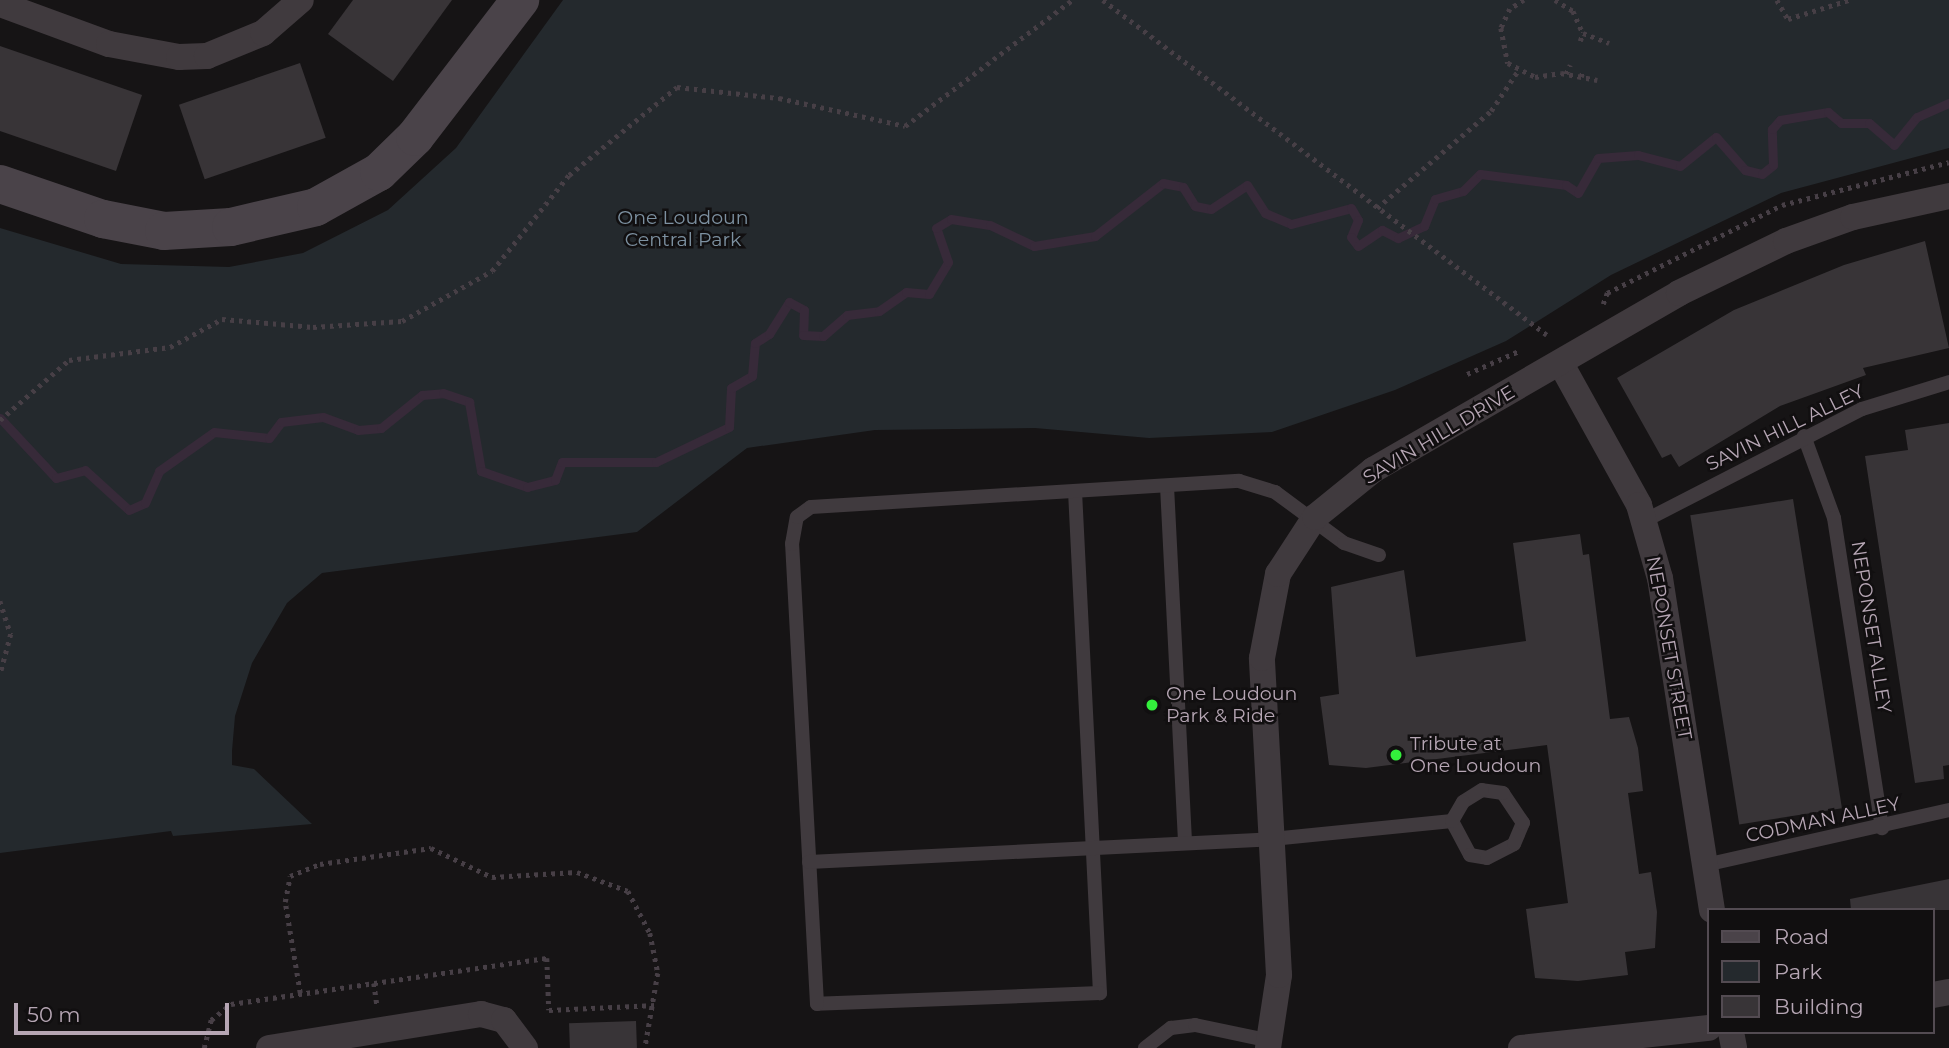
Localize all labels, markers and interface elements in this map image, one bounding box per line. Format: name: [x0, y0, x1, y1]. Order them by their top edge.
park label: One Loudoun Central Park: [617, 207, 749, 251]
street label: SAVIN HILL ALLEY: [1702, 380, 1868, 476]
street label: SAVIN HILL DRIVE: [1359, 381, 1519, 489]
street label: NEPONSET ALLEY: [1846, 539, 1896, 715]
street label: NEPONSET STREET: [1642, 554, 1696, 742]
place label: One Loudoun Park & Ride: [1166, 683, 1297, 727]
marker: One Loudoun Park & Ride: [1144, 697, 1160, 713]
place label: Tribute at One Loudoun: [1410, 733, 1541, 777]
marker: Tribute at One Loudoun: [1388, 747, 1404, 763]
street label: CODMAN ALLEY: [1744, 793, 1902, 847]
legend: [1708, 908, 1935, 1034]
text: Road: [1774, 924, 1829, 949]
text: Park: [1774, 959, 1822, 984]
scale bar: [18, 988, 233, 1032]
text: Building: [1774, 994, 1864, 1019]
text: 50 m: [27, 1002, 81, 1027]

